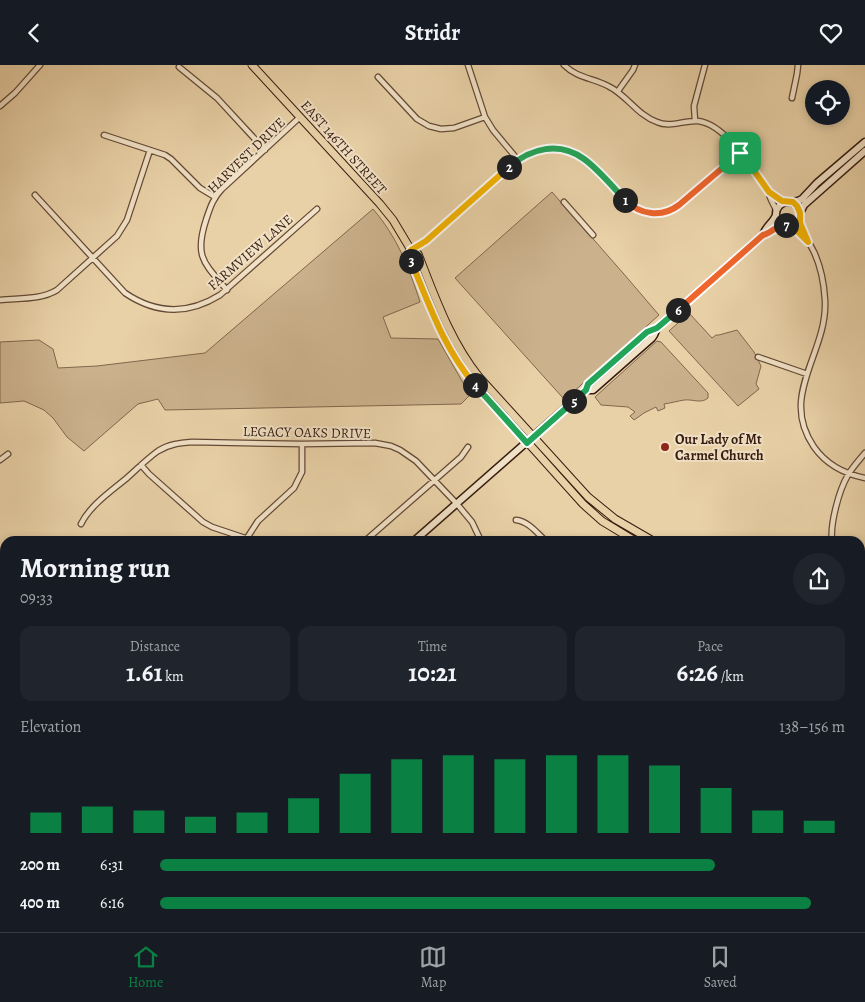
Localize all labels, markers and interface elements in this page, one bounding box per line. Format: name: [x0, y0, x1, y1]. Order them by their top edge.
text: Stridr: [405, 18, 460, 48]
icon: back: [20, 19, 48, 47]
icon: heart: [817, 19, 845, 47]
map controls: [805, 80, 850, 125]
button: locate: [805, 80, 850, 125]
street label: EAST 146TH STREET: [296, 96, 391, 199]
street label: HARVEST DRIVE: [203, 113, 290, 197]
pin: [719, 132, 761, 174]
icon: arrive: [726, 139, 754, 167]
pin: 2: [496, 155, 522, 179]
text: 2: [506, 158, 513, 177]
pin: 1: [612, 187, 638, 213]
text: 1: [623, 191, 628, 210]
street label: FARMVIEW LANE: [204, 210, 297, 295]
pin: 7: [774, 213, 798, 237]
text: 7: [784, 216, 789, 235]
pin: 3: [398, 249, 424, 273]
text: 3: [408, 252, 415, 271]
pin: 6: [666, 297, 690, 323]
text: 6: [675, 301, 682, 320]
pin: 4: [462, 373, 488, 397]
text: 4: [472, 376, 479, 395]
pin: 5: [562, 389, 586, 413]
text: 5: [572, 392, 577, 411]
street label: LEGACY OAKS DRIVE: [243, 422, 371, 443]
place label: Our Lady of Mt Carmel Church: [675, 430, 764, 465]
marker: Our Lady of Mt Carmel Church: [659, 441, 671, 453]
text: Morning run: [20, 549, 170, 587]
button: share: [793, 553, 845, 605]
text: 09:33: [20, 587, 53, 609]
text: Distance: [130, 637, 180, 656]
text: Time: [418, 637, 447, 656]
text: Pace: [697, 637, 723, 656]
text: 1.61: [126, 656, 162, 690]
text: 10:21: [408, 656, 457, 690]
text: 6:26: [676, 656, 718, 690]
text: km: [162, 667, 184, 686]
text: /km: [718, 667, 744, 686]
text: Elevation: [20, 716, 81, 738]
text: 138–156 m: [779, 716, 845, 738]
text: 200 m: [20, 854, 60, 876]
text: 6:31: [100, 854, 123, 876]
text: 400 m: [20, 892, 60, 914]
text: 6:16: [100, 892, 124, 914]
tab: Home: [128, 943, 163, 992]
tab: Map: [419, 943, 447, 992]
tab: Saved: [704, 943, 737, 992]

